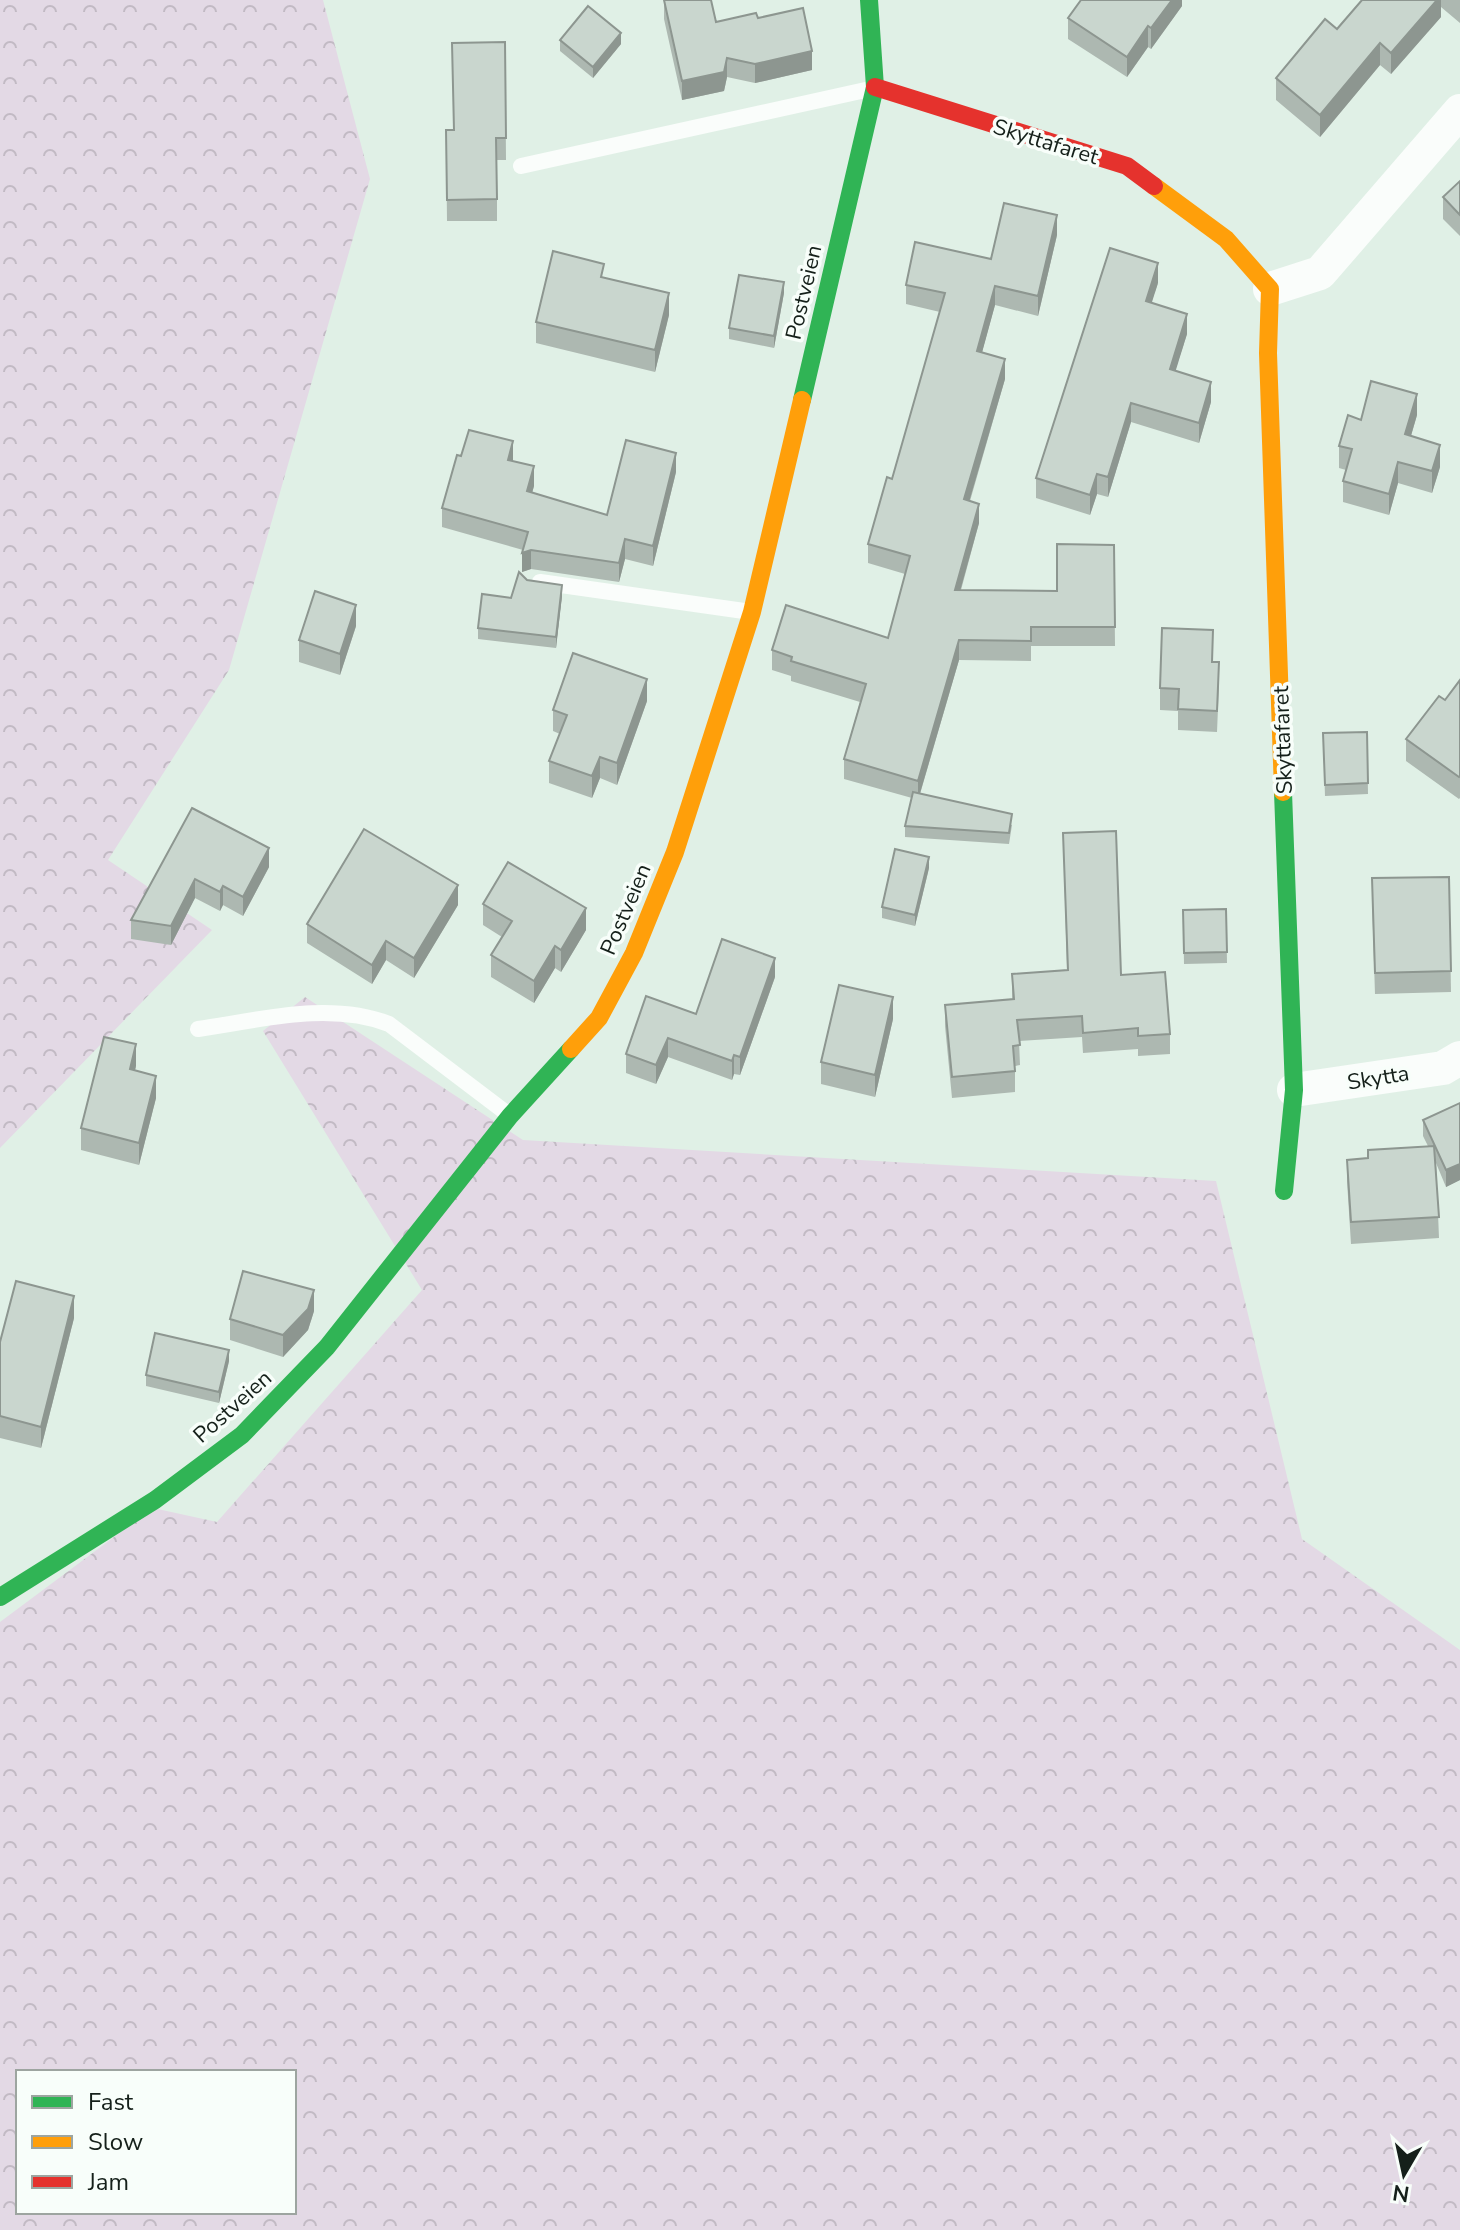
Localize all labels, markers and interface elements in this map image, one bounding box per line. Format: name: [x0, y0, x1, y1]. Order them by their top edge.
street label: Skyttafaret: [989, 112, 1102, 172]
street label: Postveien: [779, 242, 829, 342]
street label: Skyttafaret: [1266, 685, 1300, 795]
street label: Postveien: [593, 859, 659, 960]
street label: Skytta: [1345, 1058, 1411, 1098]
street label: Postveien: [187, 1363, 278, 1450]
legend: [16, 2070, 296, 2214]
text: Fast: [88, 2086, 134, 2118]
text: Slow: [88, 2126, 143, 2158]
north arrow: [1364, 2134, 1444, 2214]
text: Jam: [87, 2166, 129, 2198]
text: N: [1391, 2177, 1412, 2209]

